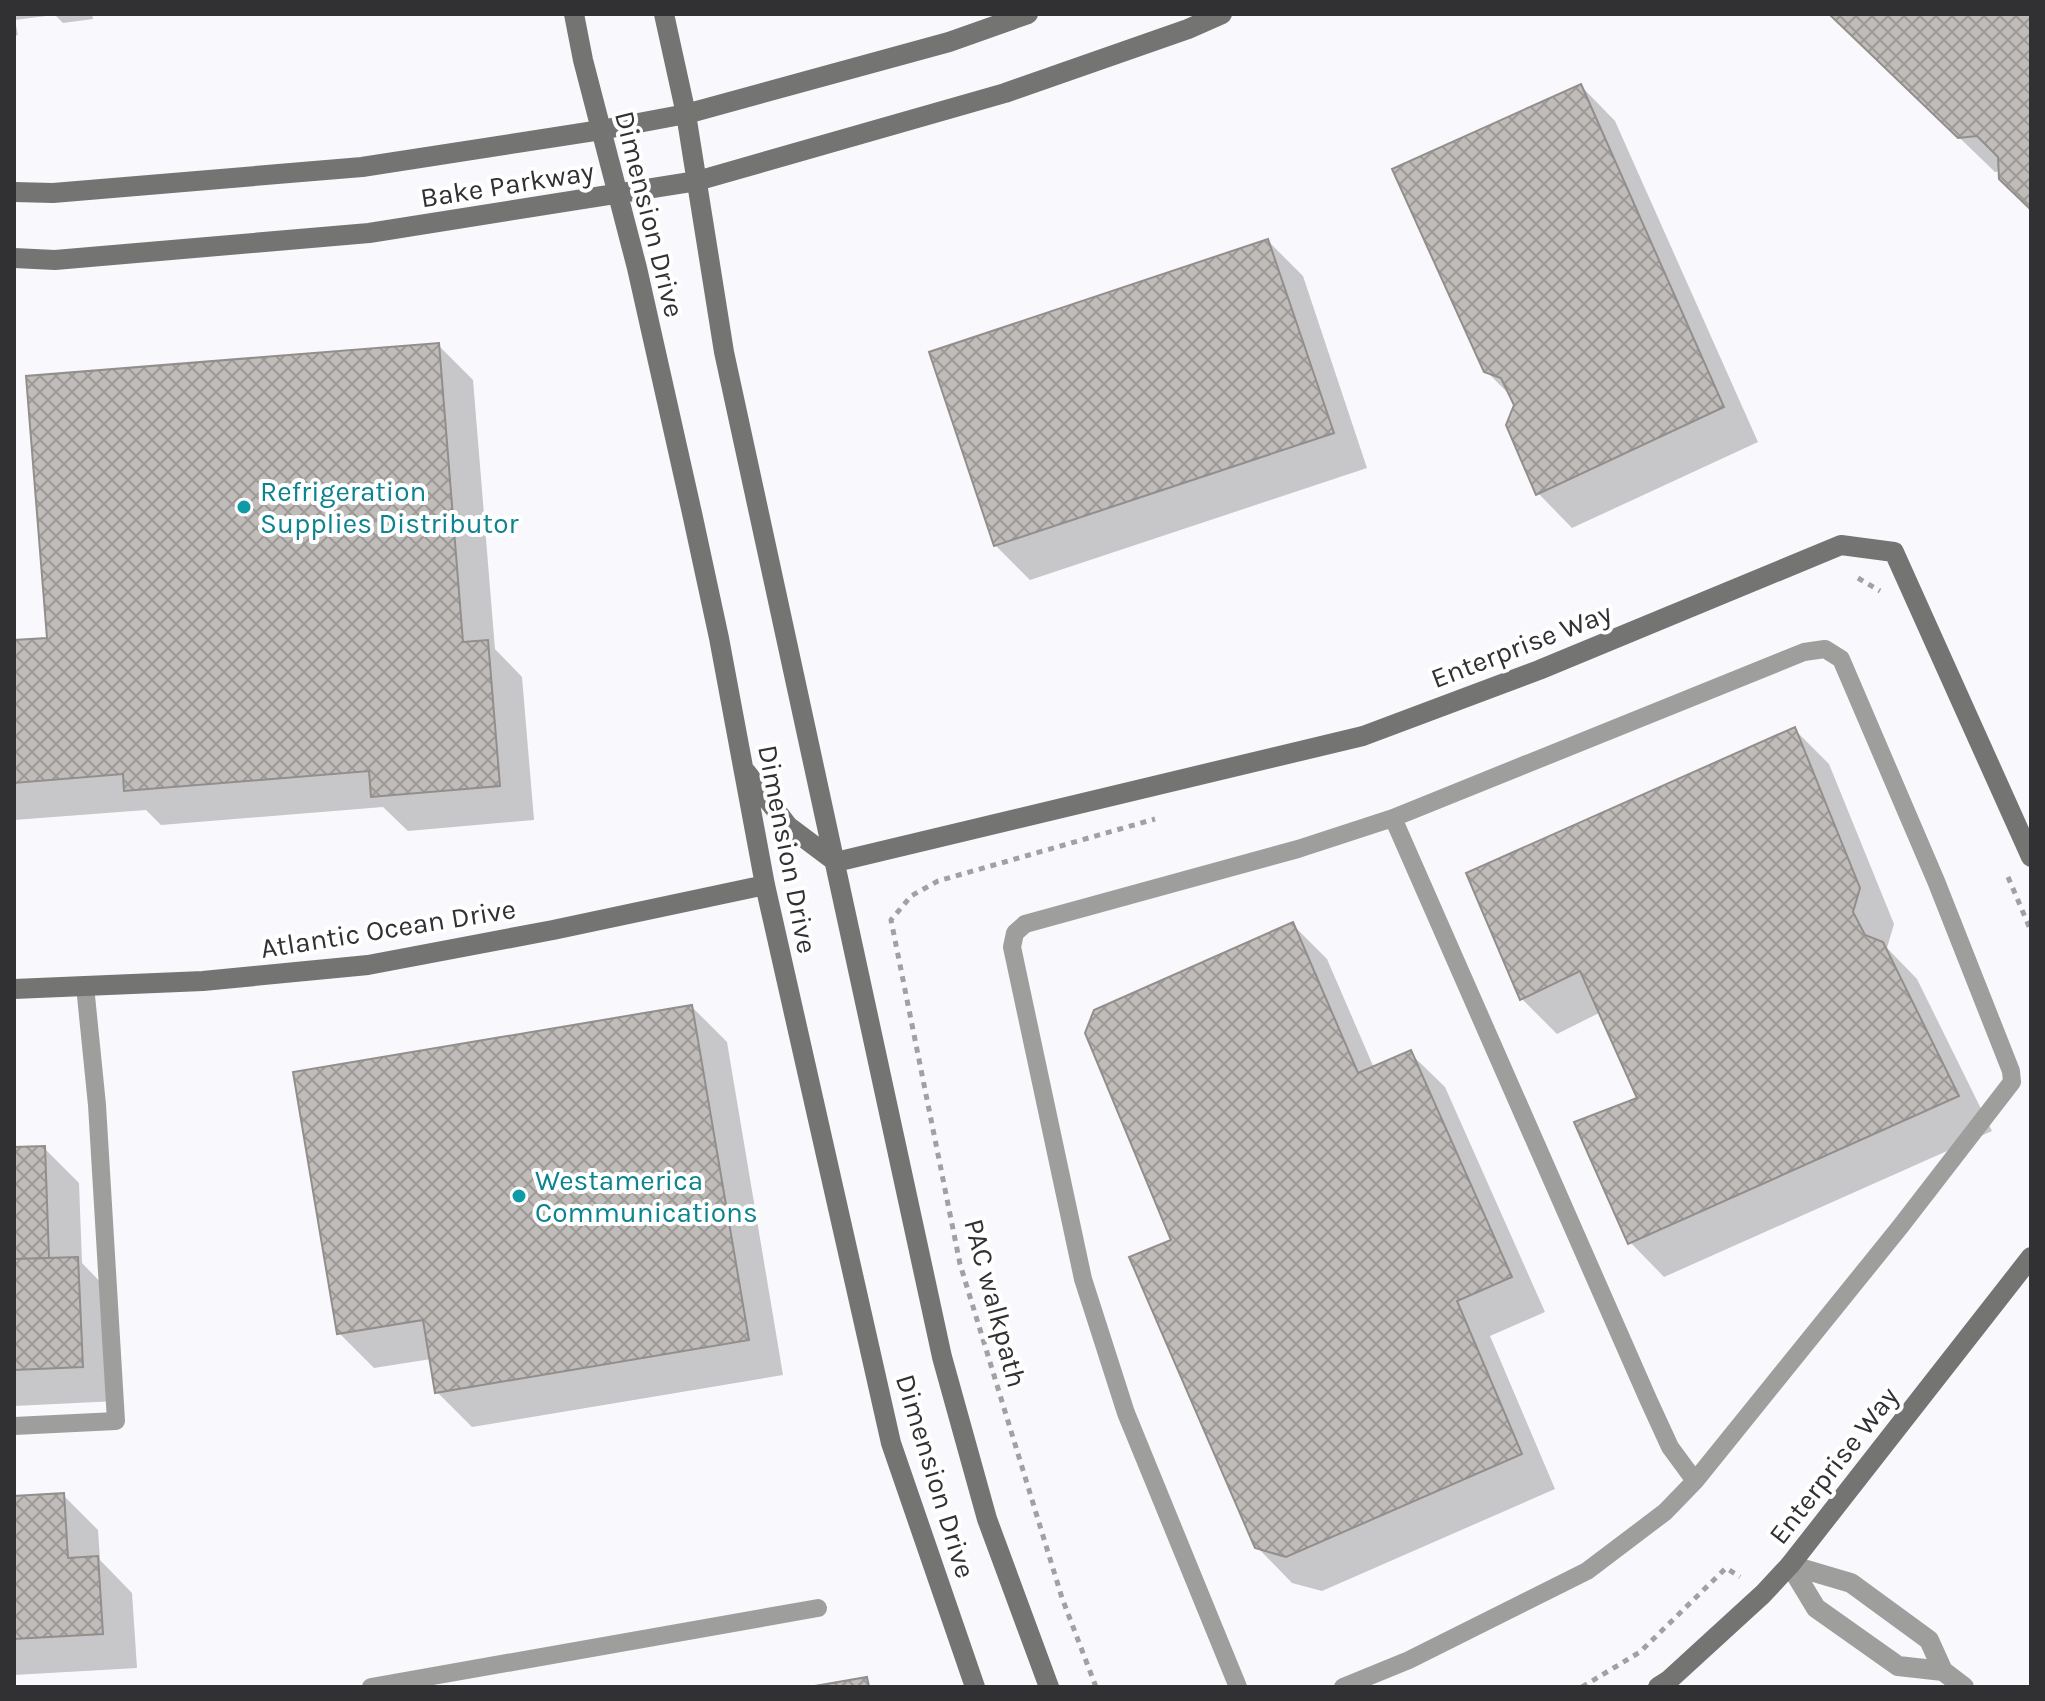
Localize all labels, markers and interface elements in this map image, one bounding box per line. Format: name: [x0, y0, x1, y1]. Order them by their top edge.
street label: Dimension Drive: [608, 107, 691, 321]
street label: Bake Parkway: [418, 154, 596, 214]
place label: Refrigeration Supplies Distributor: [260, 475, 519, 540]
marker: Refrigeration Supplies Distributor: [235, 498, 253, 516]
street label: Enterprise Way: [1426, 596, 1616, 695]
street label: Dimension Drive: [751, 742, 824, 956]
street label: Atlantic Ocean Drive: [258, 892, 518, 965]
place label: Westamerica Communications: [535, 1164, 758, 1229]
marker: Westamerica Communications: [510, 1187, 528, 1205]
street label: PAC walkpath: [957, 1215, 1034, 1391]
street label: Dimension Drive: [889, 1370, 982, 1582]
street label: Enterprise Way: [1762, 1380, 1905, 1551]

